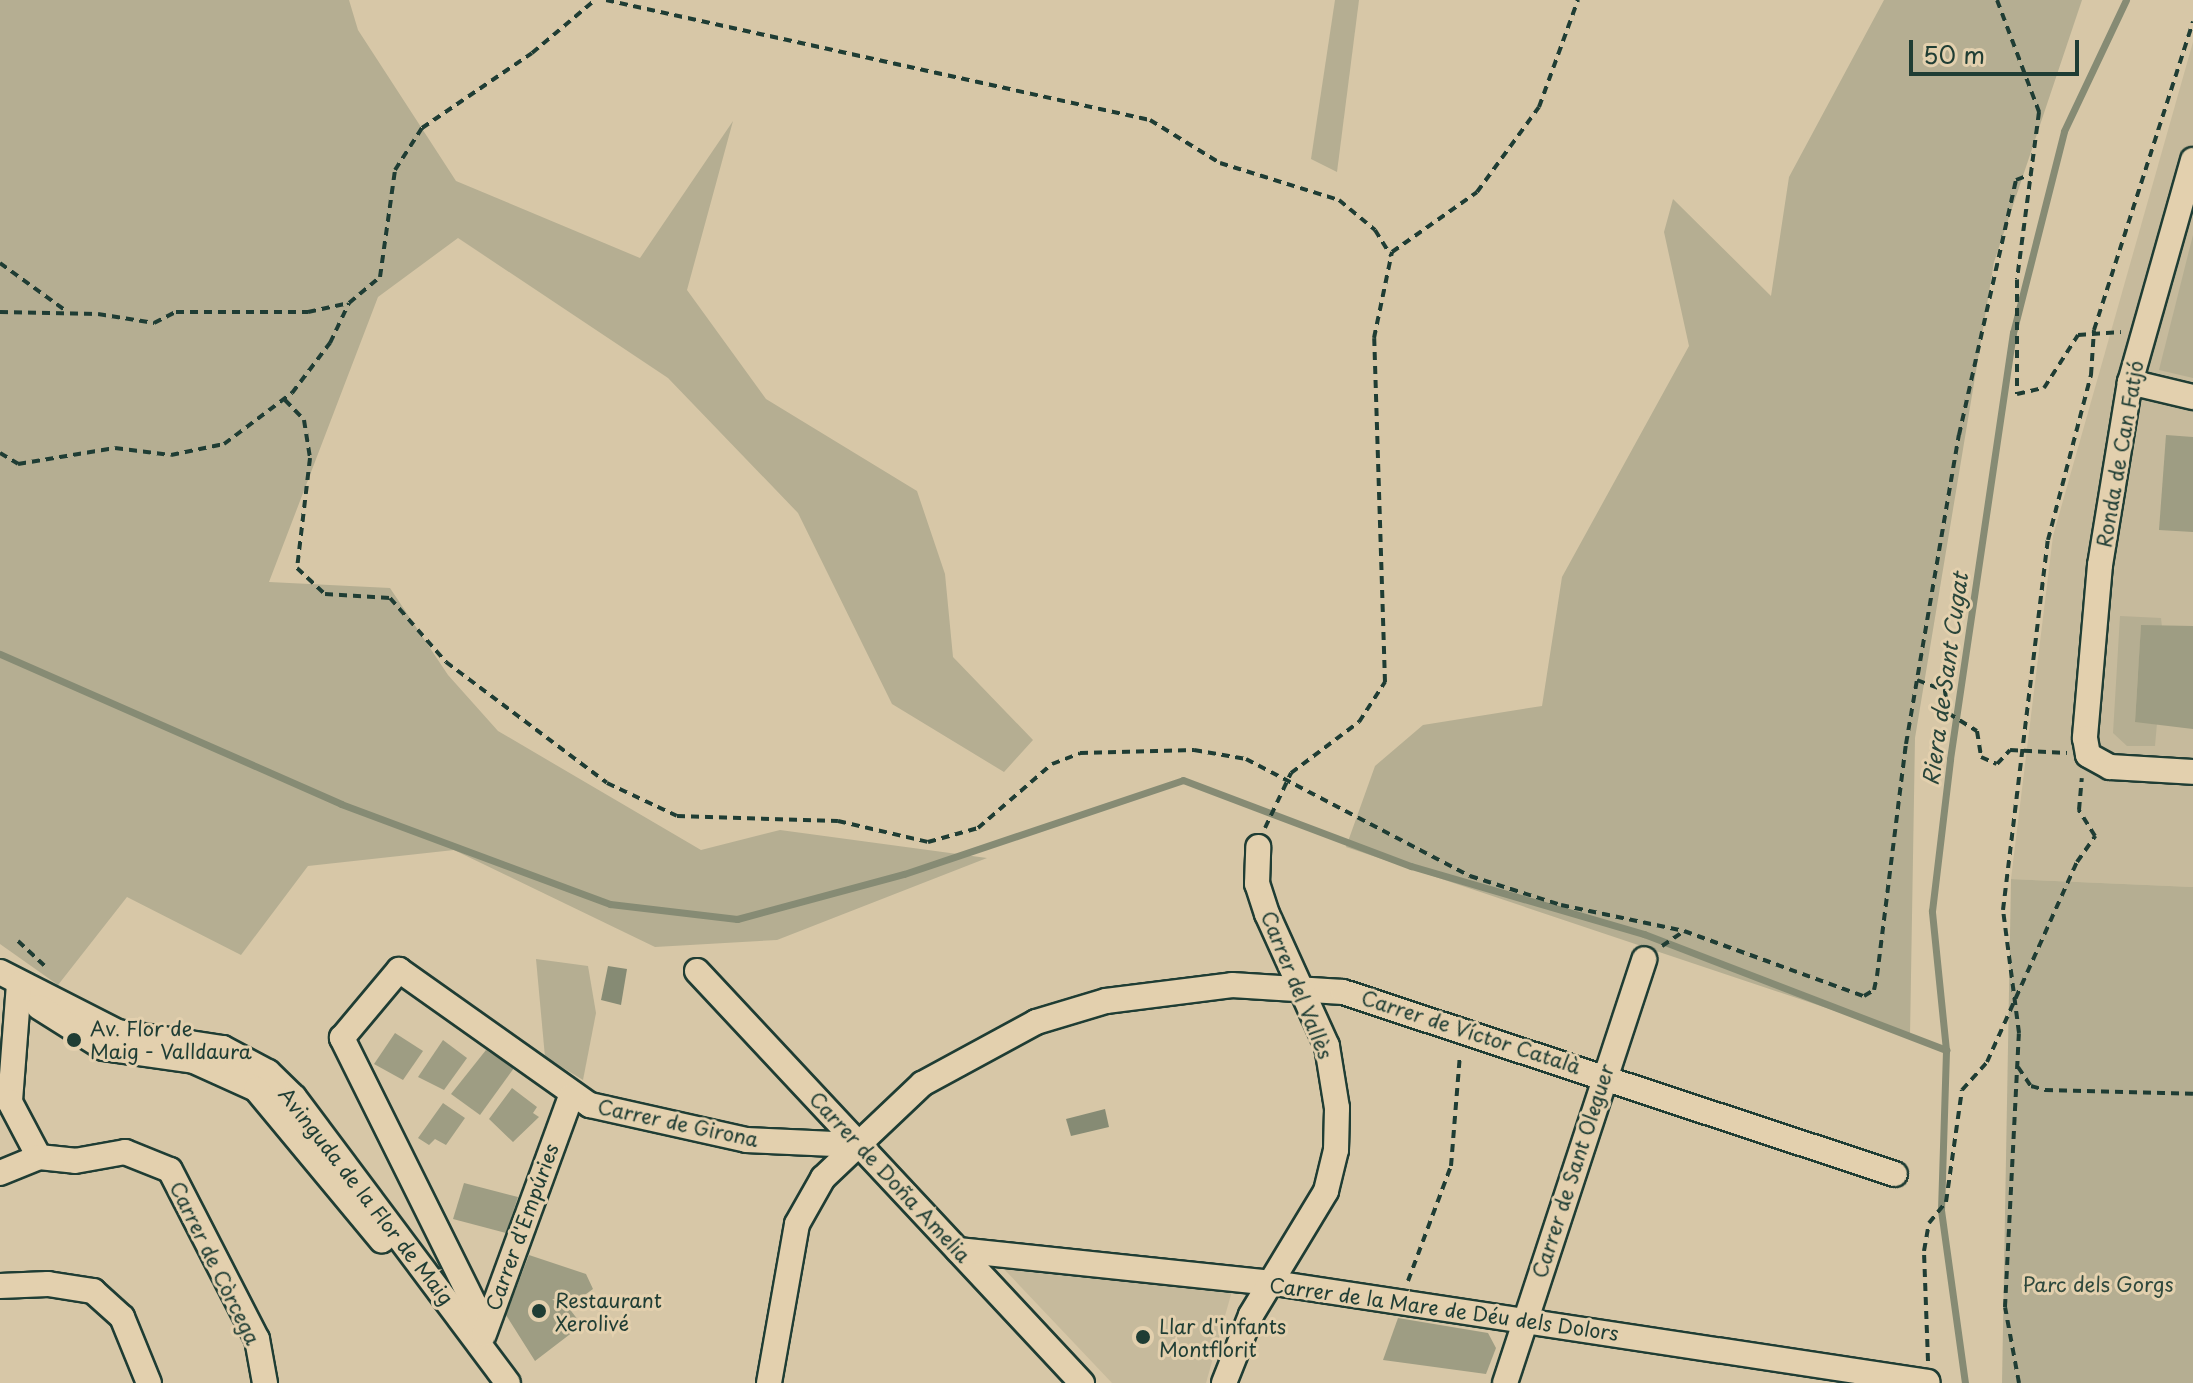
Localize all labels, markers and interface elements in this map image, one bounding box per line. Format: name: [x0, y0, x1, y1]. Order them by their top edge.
scale bar: [1913, 24, 2083, 74]
text: 50 m: [1923, 36, 1985, 72]
street label: Ronda de Can Fatjó: [2092, 359, 2148, 549]
water label: Riera de Sant Cugat: [1916, 571, 1972, 787]
street label: Carrer del Vallès: [1256, 906, 1338, 1064]
street label: Carrer de Víctor Català: [1358, 985, 1584, 1079]
place label: Av. Flor de Maig - Valldaura: [90, 1016, 253, 1063]
marker: Av. Flor de Maig - Valldaura: [65, 1031, 83, 1049]
street label: Carrer de Sant Oleguer: [1527, 1061, 1619, 1281]
street label: Avinguda de la Flor de Maig: [273, 1082, 459, 1310]
street label: Carrer de Doña Amelia: [804, 1086, 976, 1268]
street label: Carrer de Girona: [594, 1094, 762, 1152]
street label: Carrer d'Empúries: [481, 1140, 563, 1314]
street label: Carrer de Còrcega: [165, 1177, 265, 1349]
street label: Carrer de la Mare de Déu dels Dolors: [1265, 1272, 1623, 1346]
park label: Parc dels Gorgs: [2022, 1272, 2174, 1296]
place label: Restaurant Xerolivé: [555, 1288, 662, 1335]
marker: Restaurant Xerolivé: [530, 1302, 548, 1320]
place label: Llar d'infants Montflorit: [1159, 1314, 1287, 1361]
marker: Llar d'infants Montflorit: [1134, 1328, 1152, 1346]

